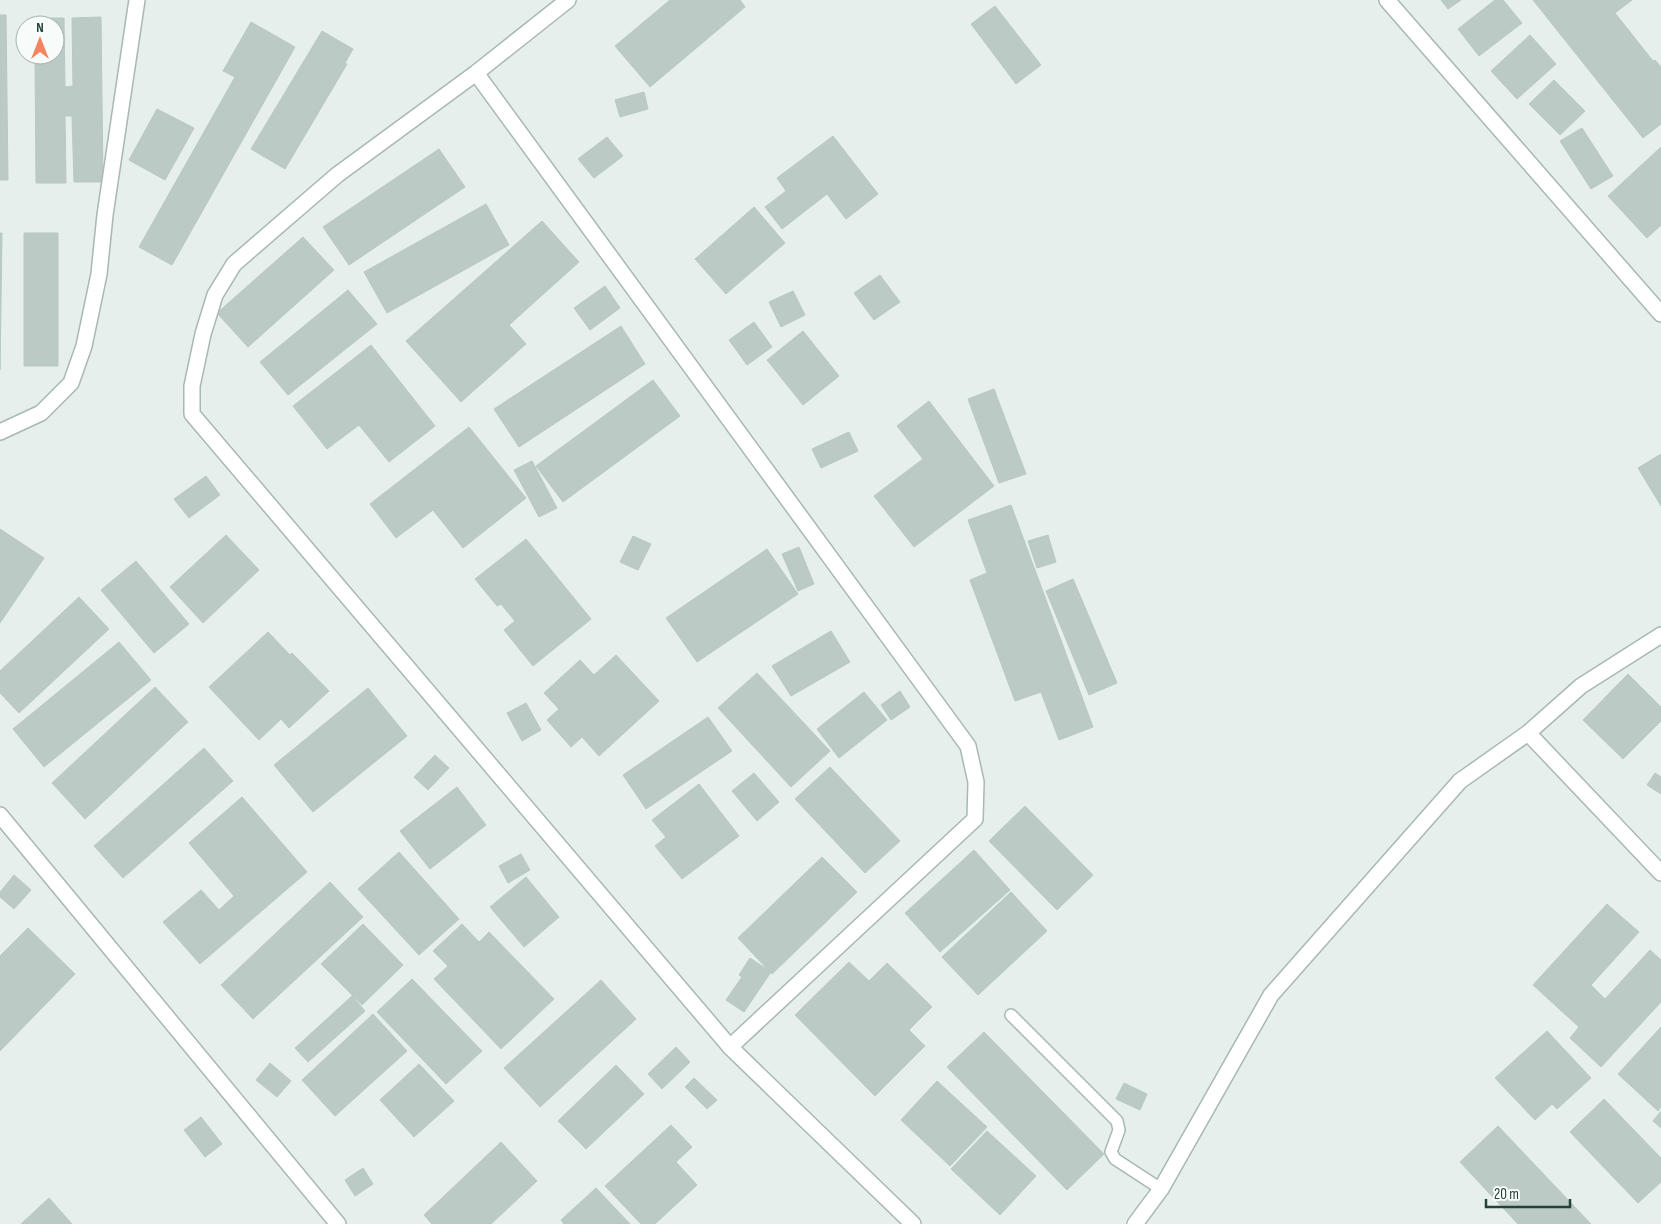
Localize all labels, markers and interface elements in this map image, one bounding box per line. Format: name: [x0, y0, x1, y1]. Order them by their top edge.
north arrow: [15, 15, 65, 65]
text: N: [36, 19, 44, 36]
scale bar: [1486, 1176, 1570, 1208]
text: 20 m: [1494, 1185, 1519, 1204]

